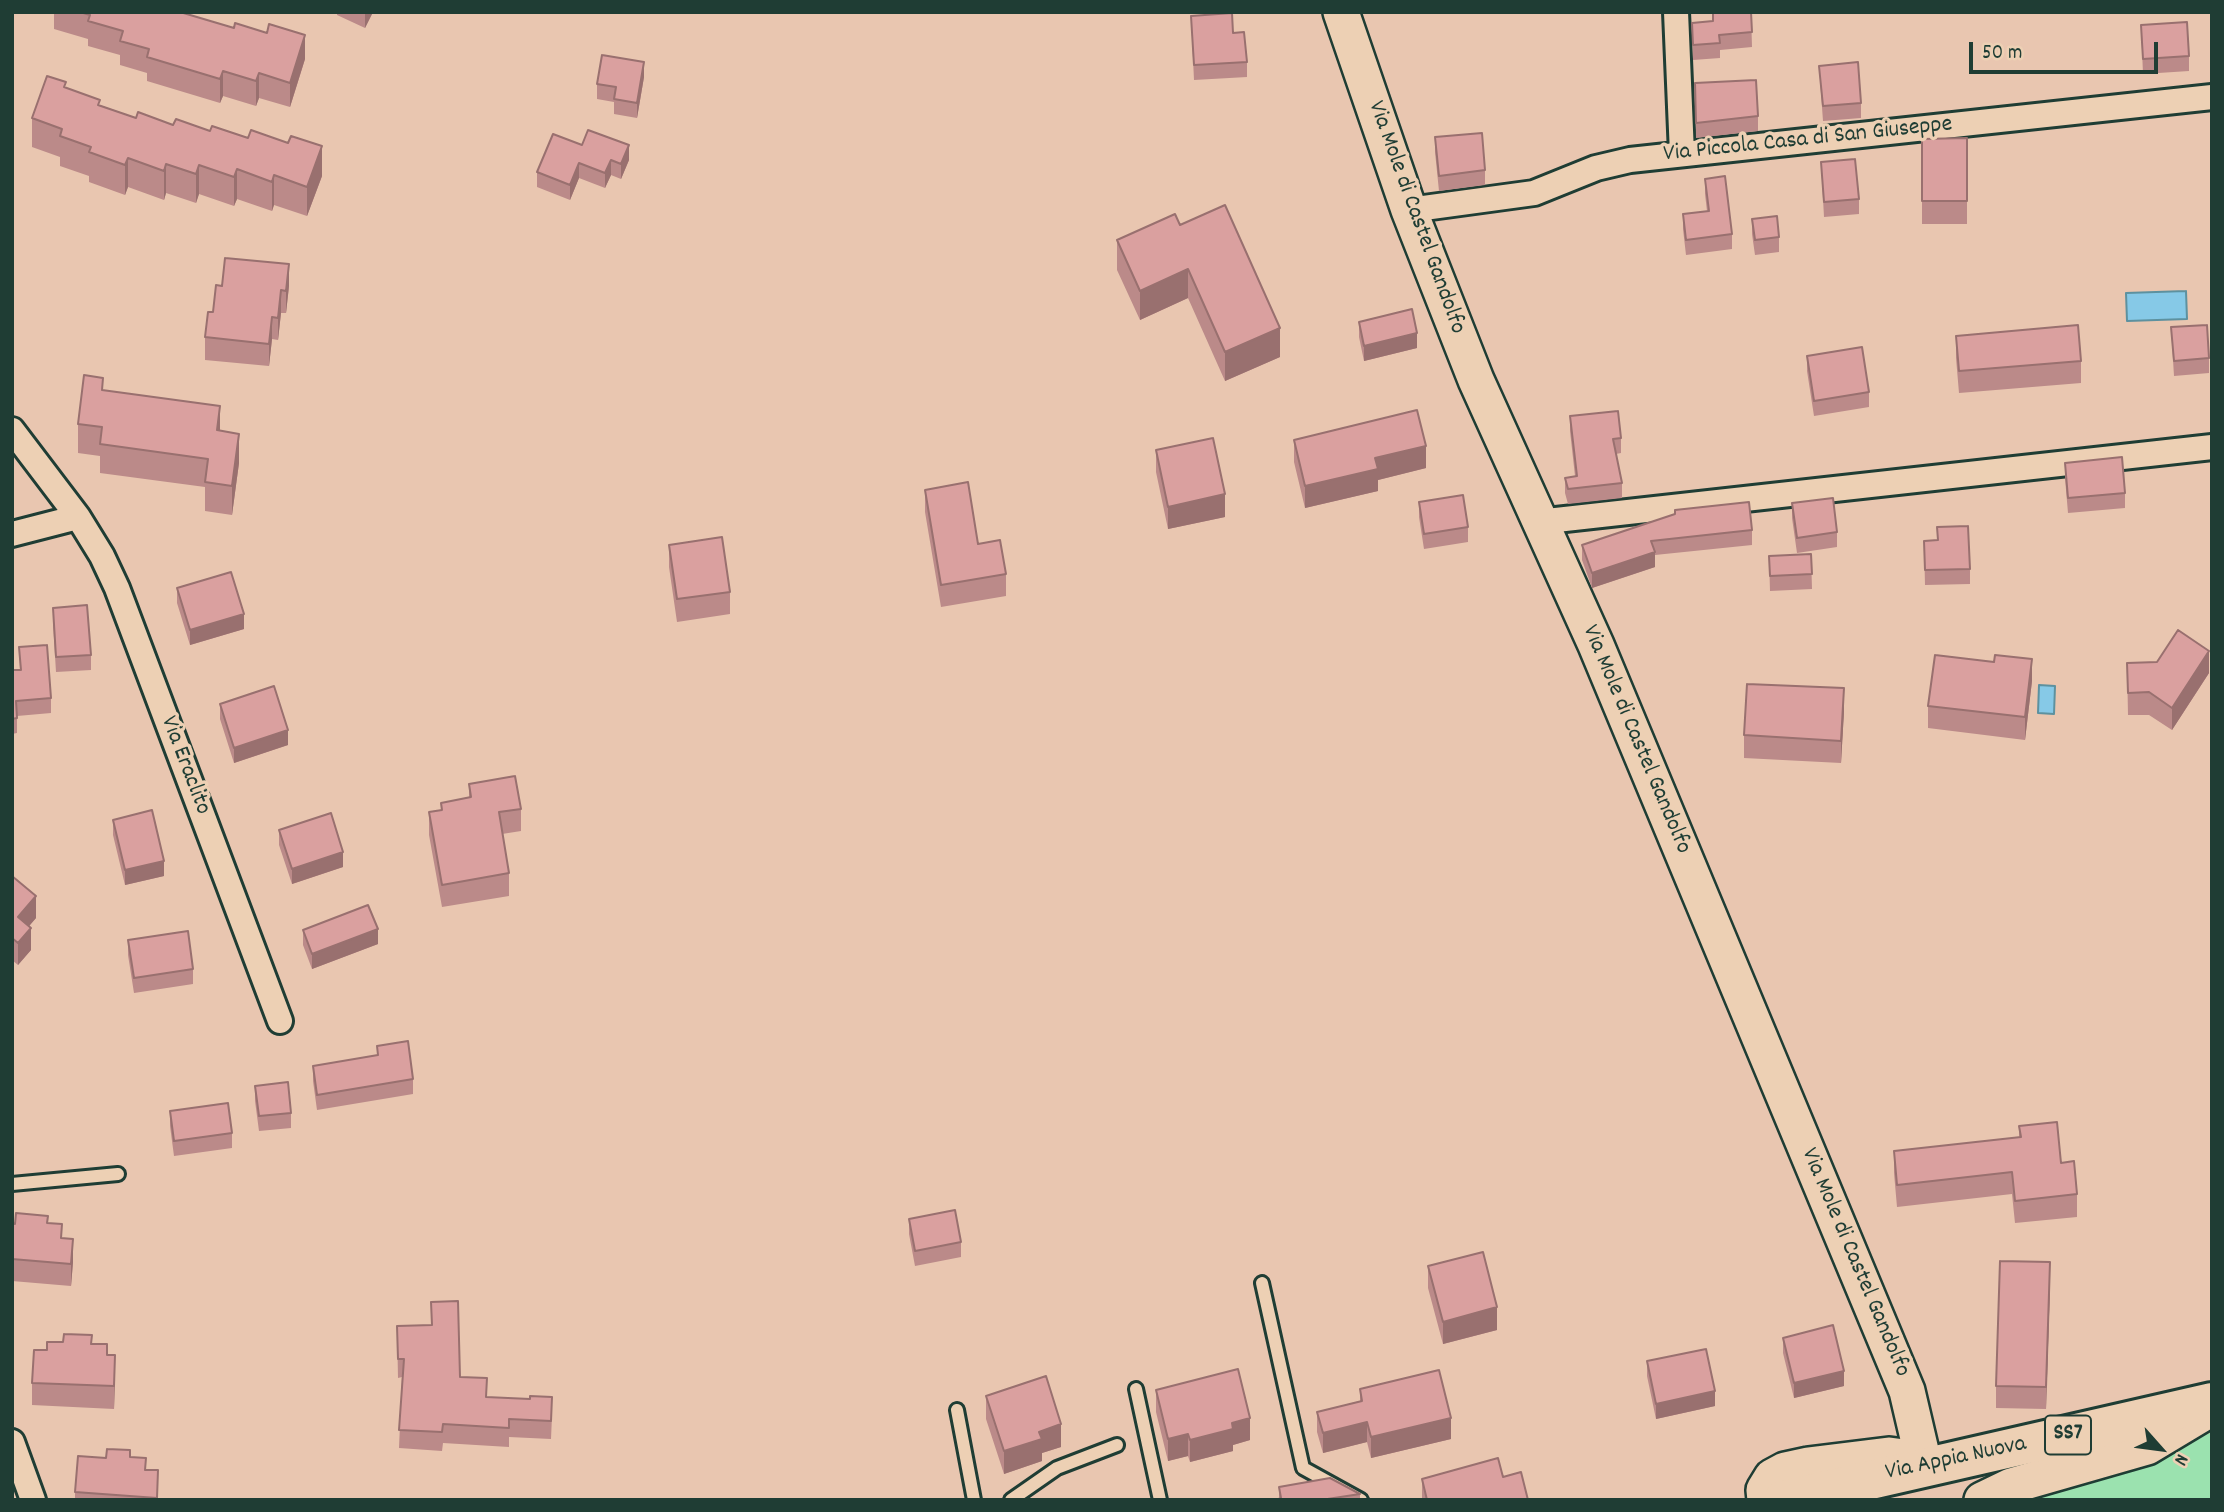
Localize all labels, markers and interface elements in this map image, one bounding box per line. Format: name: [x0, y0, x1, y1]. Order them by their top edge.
scale bar: [1972, 28, 2161, 72]
text: 50 m: [1982, 39, 2022, 69]
street label: Via Mole di Castel Gandolfo: [1359, 98, 1471, 338]
street label: Via Piccola Casa di San Giuseppe: [1662, 112, 1954, 170]
street label: Via Mole di Castel Gandolfo: [1574, 621, 1696, 859]
street label: Via Eraclito: [152, 713, 216, 819]
street label: Via Mole di Castel Gandolfo: [1793, 1144, 1915, 1382]
north arrow: [2126, 1414, 2196, 1484]
road number: SS7: [2045, 1416, 2091, 1454]
street label: Via Appia Nuova: [1883, 1431, 2029, 1489]
text: N: [2166, 1449, 2194, 1470]

